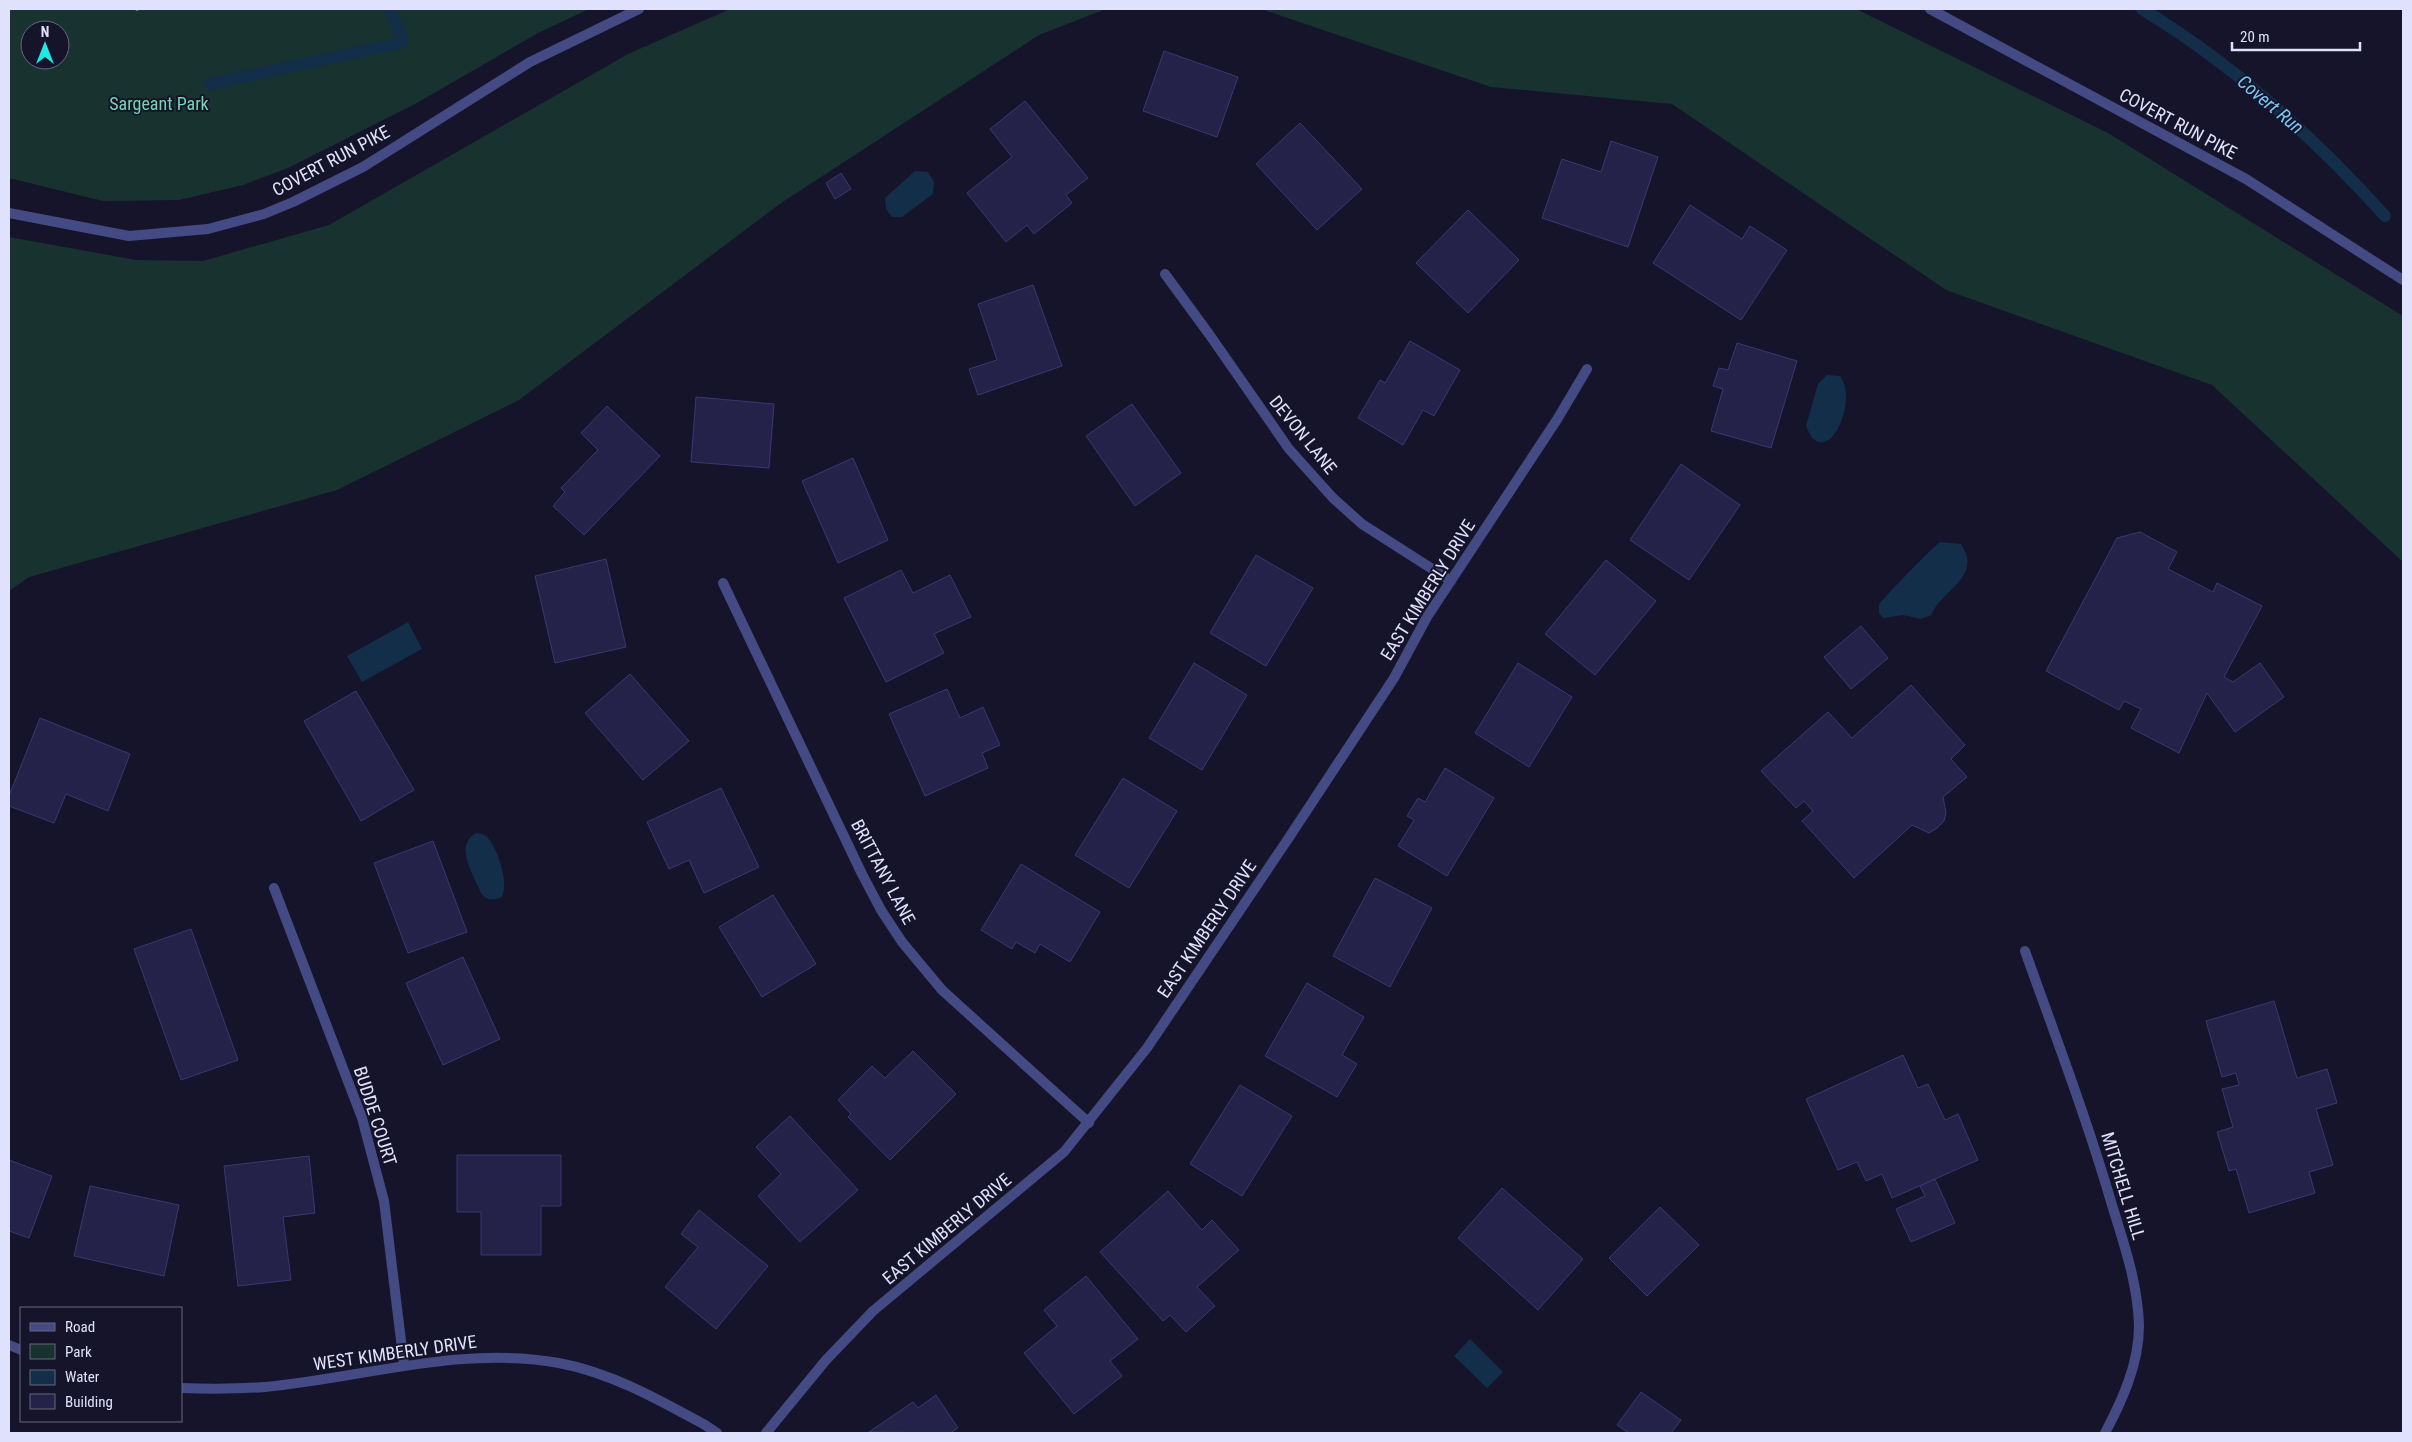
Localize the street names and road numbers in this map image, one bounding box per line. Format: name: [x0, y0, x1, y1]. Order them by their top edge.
street label: COVERT RUN PIKE: [2116, 84, 2241, 163]
street label: COVERT RUN PIKE: [268, 121, 393, 200]
street label: DEVON LANE: [1265, 391, 1341, 478]
street label: EAST KIMBERLY DRIVE: [1376, 516, 1479, 664]
street label: BRITTANY LANE: [847, 816, 920, 928]
street label: EAST KIMBERLY DRIVE: [1153, 856, 1260, 1002]
street label: BUDDE COURT: [350, 1064, 401, 1168]
street label: MITCHELL HILL: [2097, 1130, 2150, 1243]
street label: EAST KIMBERLY DRIVE: [878, 1169, 1015, 1289]
street label: WEST KIMBERLY DRIVE: [312, 1331, 478, 1374]

